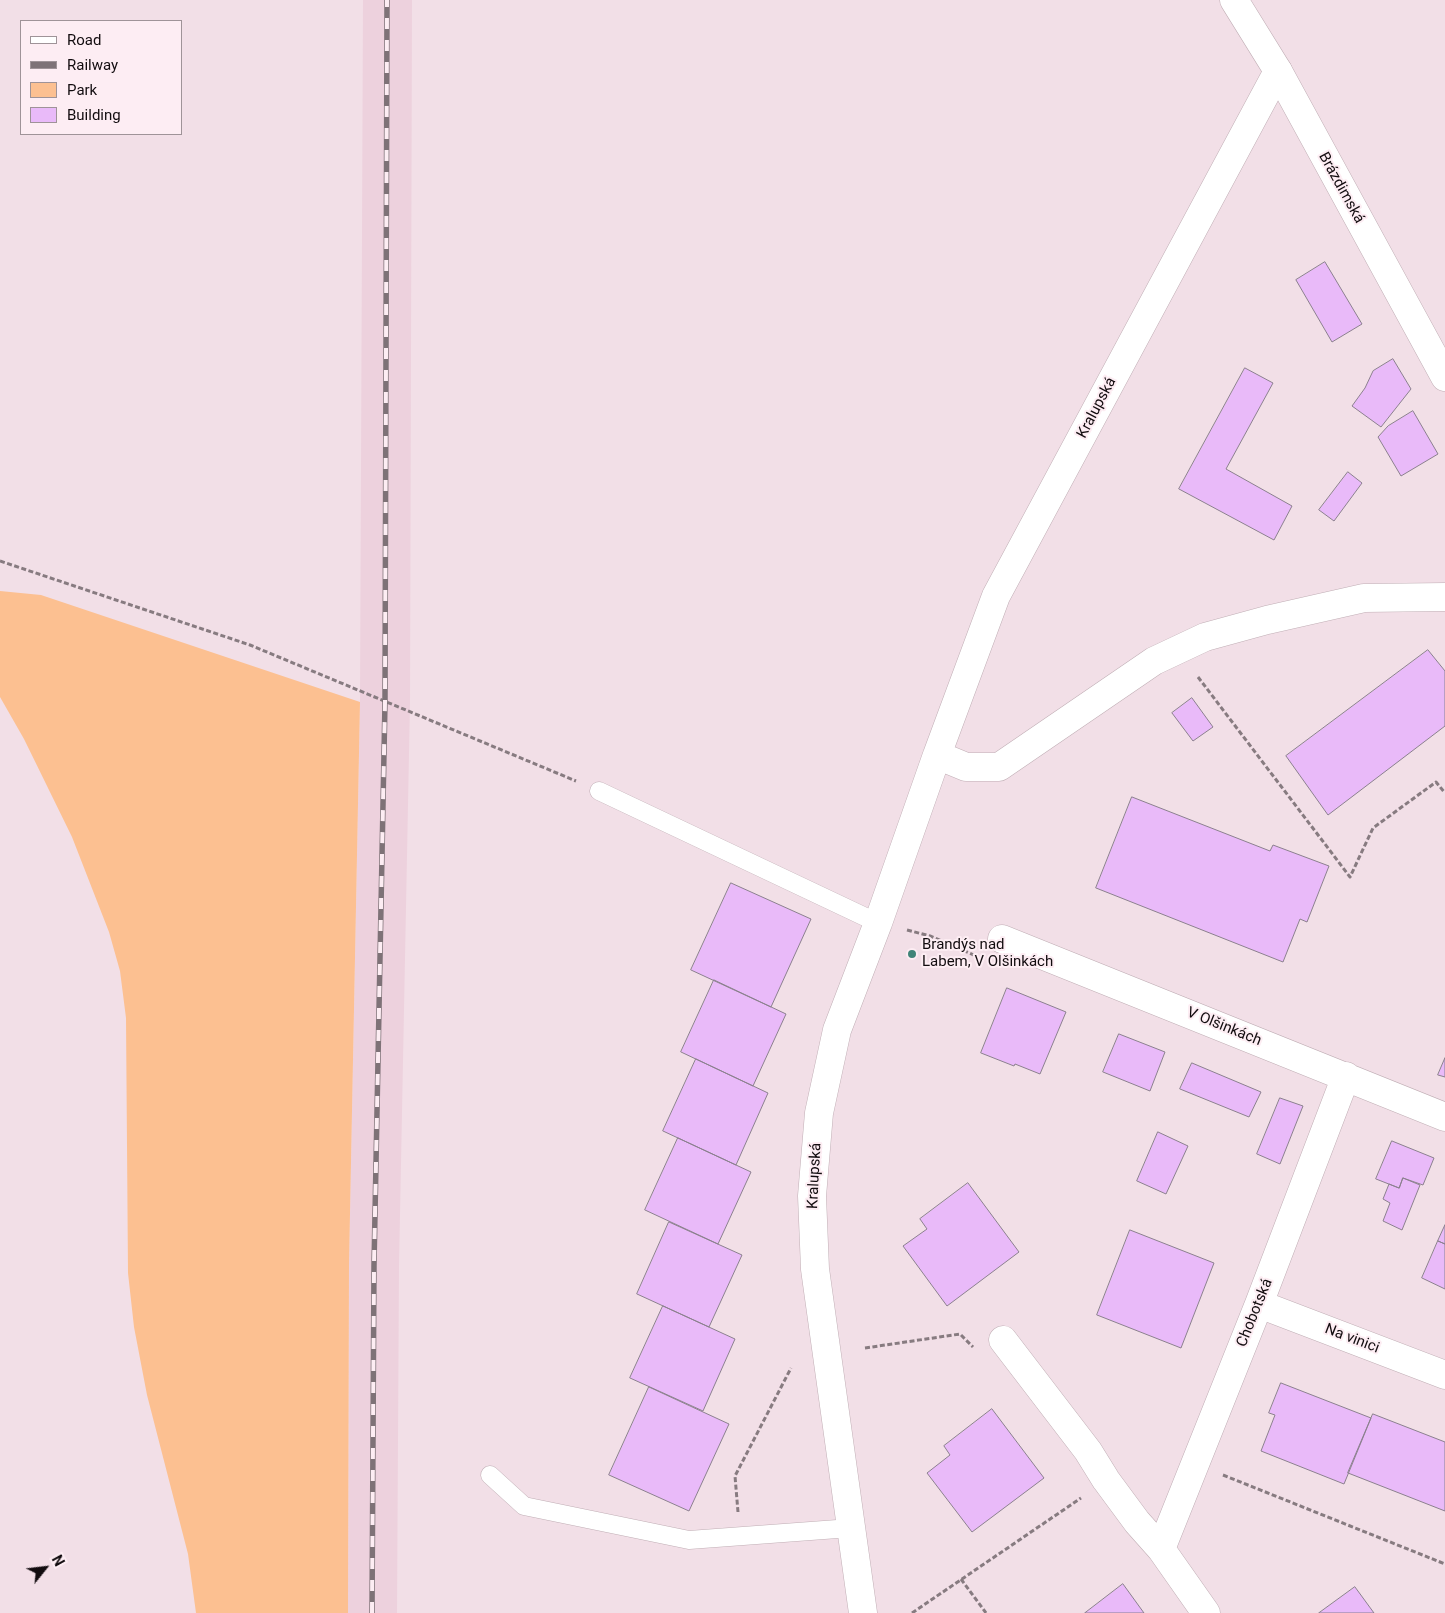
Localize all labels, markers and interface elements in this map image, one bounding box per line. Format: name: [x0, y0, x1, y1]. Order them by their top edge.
legend: [20, 20, 182, 135]
text: Road: [67, 31, 101, 49]
text: Railway: [67, 56, 118, 74]
text: Park: [67, 81, 97, 99]
text: Building: [67, 106, 121, 124]
street label: Brázdimská: [1314, 149, 1368, 227]
street label: Kralupská: [1074, 375, 1120, 441]
place label: Brandýs nad Labem, V Olšinkách: [922, 936, 1053, 971]
marker: Brandýs nad Labem, V Olšinkách: [906, 948, 918, 960]
street label: V Olšinkách: [1184, 1004, 1264, 1050]
street label: Kralupská: [804, 1142, 826, 1210]
street label: Chobotská: [1233, 1276, 1277, 1350]
street label: Na vinici: [1322, 1320, 1382, 1358]
north arrow: [20, 1543, 70, 1593]
text: N: [49, 1553, 68, 1569]

